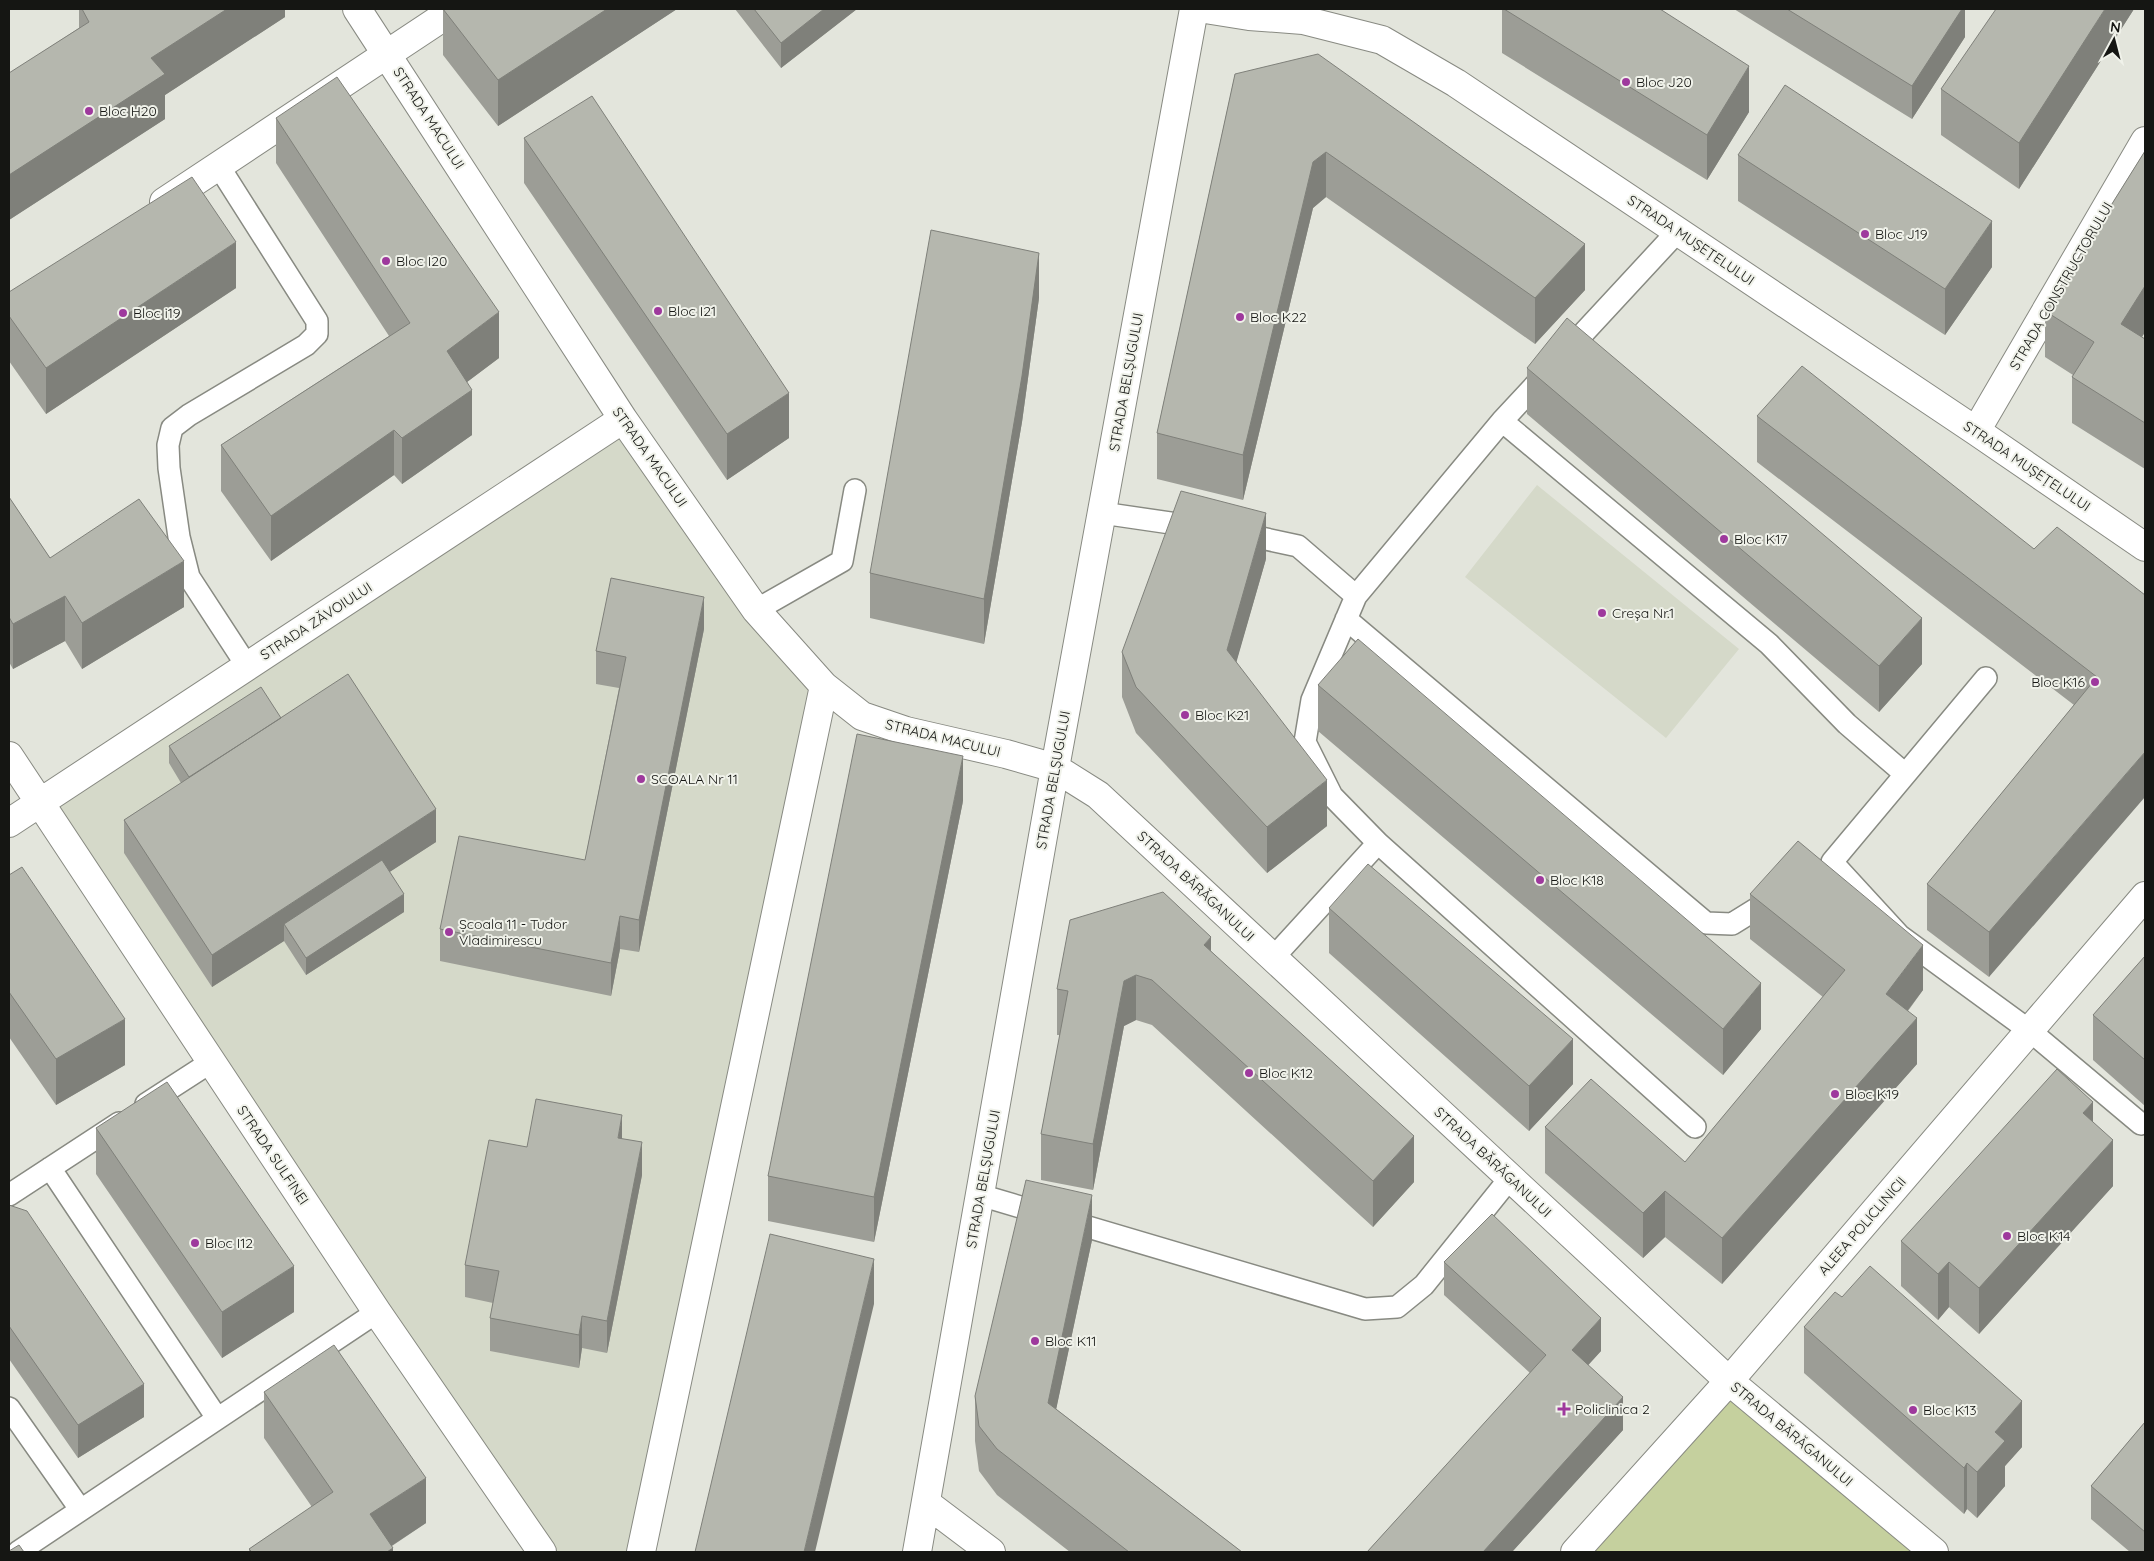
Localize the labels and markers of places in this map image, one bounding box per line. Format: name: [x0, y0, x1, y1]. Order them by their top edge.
place label: Bloc J20: [1636, 73, 1692, 91]
marker: Bloc J20: [1620, 76, 1632, 88]
place label: Bloc H20: [99, 102, 157, 120]
marker: Bloc H20: [83, 105, 95, 117]
place label: Bloc J19: [1875, 225, 1928, 243]
marker: Bloc J19: [1859, 228, 1871, 240]
place label: Bloc I20: [396, 252, 447, 270]
marker: Bloc I20: [380, 255, 392, 267]
place label: Bloc I21: [668, 302, 716, 320]
place label: Bloc i19: [133, 304, 181, 322]
marker: Bloc I21: [652, 305, 664, 317]
marker: Bloc i19: [117, 307, 129, 319]
place label: Bloc K22: [1250, 308, 1307, 326]
marker: Bloc K22: [1234, 311, 1246, 323]
place label: Bloc K17: [1734, 530, 1788, 548]
marker: Bloc K17: [1718, 533, 1730, 545]
place label: Creșa Nr.1: [1612, 604, 1674, 622]
marker: Creșa Nr.1: [1596, 607, 1608, 619]
place label: Bloc K16: [2031, 673, 2085, 691]
marker: Bloc K16: [2089, 676, 2101, 688]
place label: Bloc K21: [1195, 706, 1249, 724]
marker: Bloc K21: [1179, 709, 1191, 721]
place label: SCOALA Nr 11: [651, 770, 738, 788]
marker: SCOALA Nr 11: [635, 773, 647, 785]
place label: Bloc K18: [1550, 871, 1604, 889]
marker: Bloc K18: [1534, 874, 1546, 886]
place label: Școala 11 - Tudor Vladimirescu: [459, 915, 568, 949]
marker: Școala 11 - Tudor Vladimirescu: [443, 926, 455, 938]
place label: Bloc K12: [1259, 1064, 1313, 1082]
marker: Bloc K12: [1243, 1067, 1255, 1079]
place label: Bloc K19: [1845, 1085, 1899, 1103]
marker: Bloc K19: [1829, 1088, 1841, 1100]
place label: Bloc K14: [2017, 1227, 2070, 1245]
marker: Bloc K14: [2001, 1230, 2013, 1242]
place label: Bloc I12: [205, 1234, 253, 1252]
marker: Bloc I12: [189, 1237, 201, 1249]
place label: Bloc K11: [1045, 1332, 1097, 1350]
marker: Bloc K11: [1029, 1335, 1041, 1347]
place label: Policlinica 2: [1575, 1400, 1650, 1418]
place label: Bloc K13: [1923, 1401, 1977, 1419]
marker: Policlinica 2: [1557, 1402, 1571, 1416]
marker: Bloc K13: [1907, 1404, 1919, 1416]

